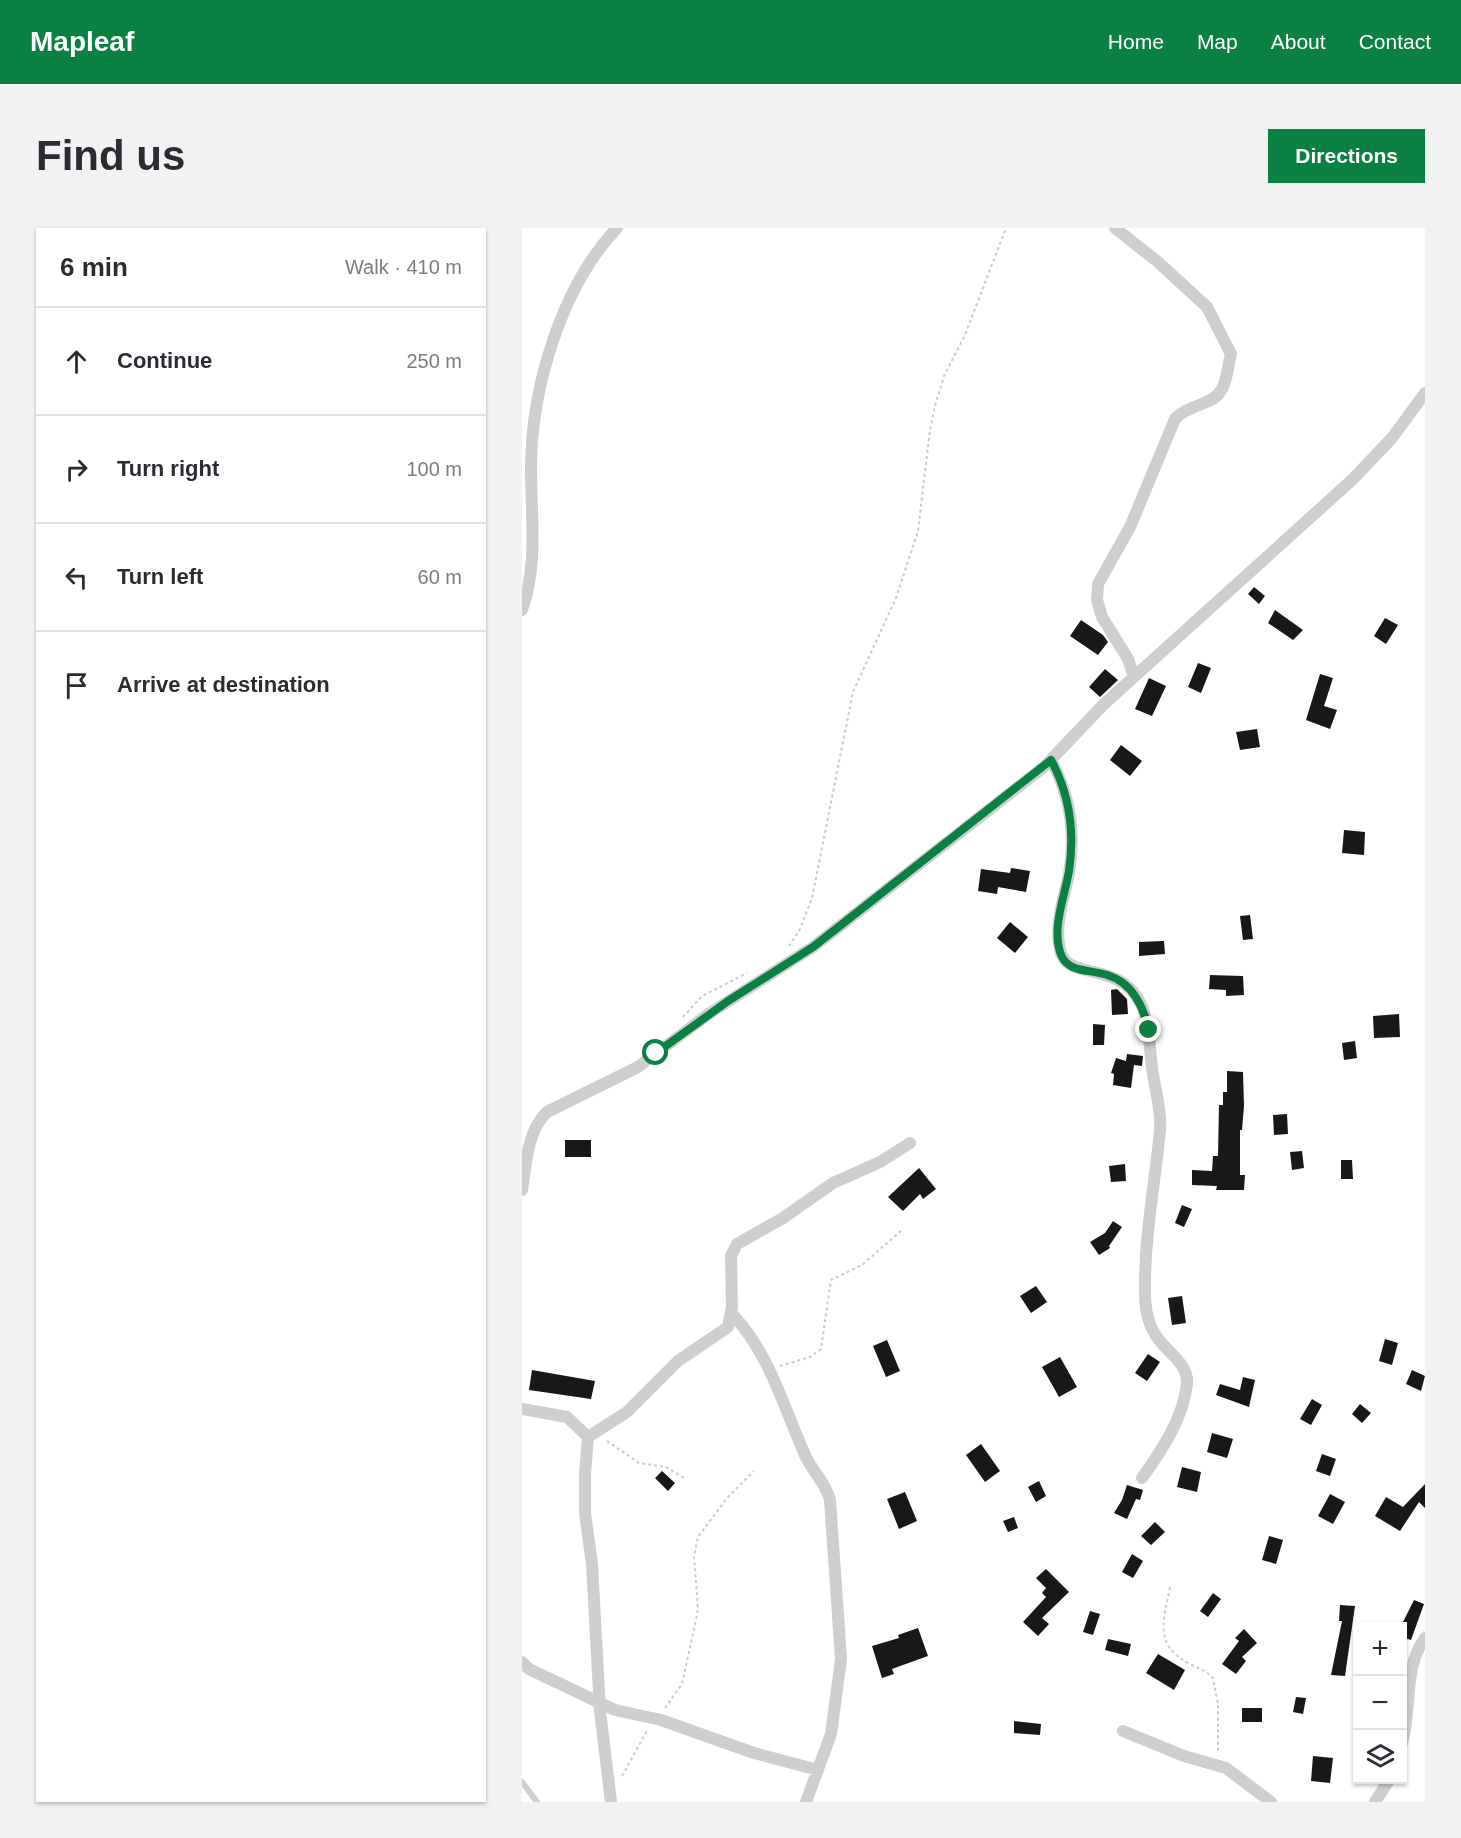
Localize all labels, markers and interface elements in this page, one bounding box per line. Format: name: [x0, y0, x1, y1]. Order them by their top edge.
text: Mapleaf: [30, 26, 134, 57]
text: Home: [1108, 30, 1164, 53]
text: Map: [1197, 30, 1238, 53]
text: About: [1271, 30, 1326, 53]
text: Contact: [1359, 30, 1431, 53]
button: Directions: [1268, 129, 1425, 183]
text: Find us: [36, 132, 185, 179]
text: 6 min: [60, 252, 128, 282]
text: Walk · 410 m: [345, 256, 462, 278]
icon: ahead: [60, 345, 93, 378]
text: Continue: [117, 348, 212, 373]
text: 250 m: [406, 350, 462, 372]
icon: right: [60, 453, 93, 486]
text: Turn right: [117, 456, 219, 481]
text: 100 m: [406, 458, 462, 480]
icon: left: [60, 561, 93, 594]
text: Turn left: [117, 564, 203, 589]
text: 60 m: [418, 566, 462, 588]
icon: arrive: [60, 669, 93, 702]
text: Arrive at destination: [117, 672, 330, 697]
route end: [1135, 1016, 1161, 1042]
route start: [642, 1039, 668, 1065]
map controls: [1353, 1622, 1407, 1784]
button: +: [1353, 1622, 1407, 1676]
button: −: [1353, 1676, 1407, 1730]
button: layers: [1353, 1730, 1407, 1784]

